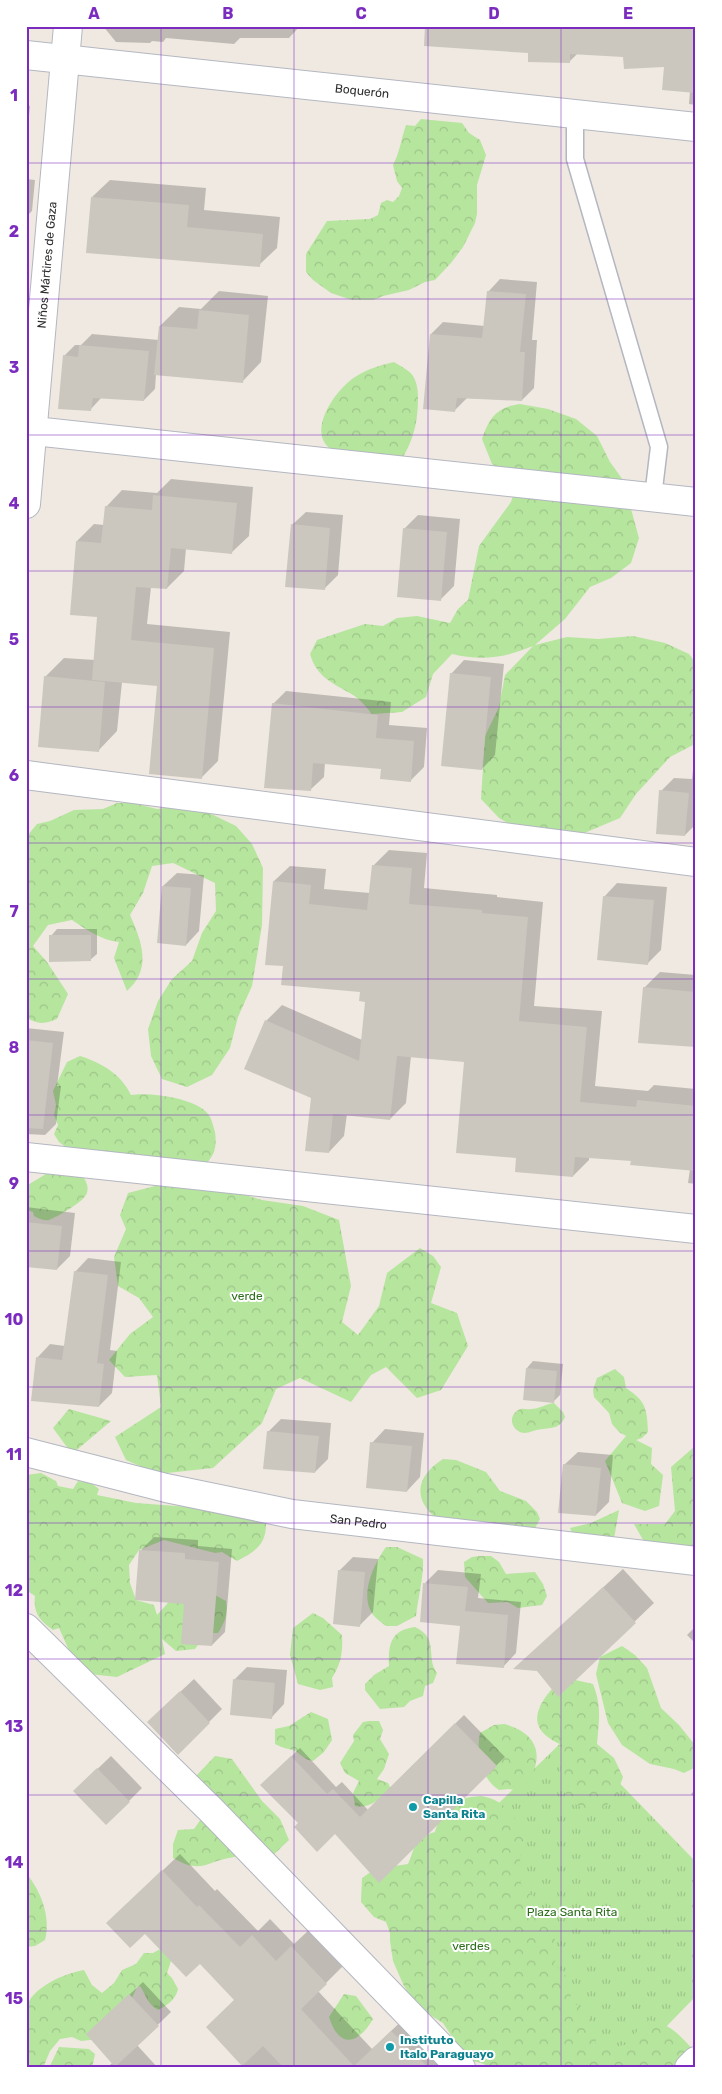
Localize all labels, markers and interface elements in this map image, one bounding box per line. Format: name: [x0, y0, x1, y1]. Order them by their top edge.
text: A: [88, 4, 100, 23]
text: B: [222, 4, 234, 23]
text: C: [355, 4, 367, 23]
text: D: [488, 4, 500, 23]
text: E: [623, 4, 633, 23]
street label: Boquerón: [334, 81, 390, 101]
text: 1: [10, 86, 18, 105]
street label: Niños Mártires de Gaza: [34, 201, 60, 329]
text: 2: [9, 222, 19, 241]
text: 3: [9, 358, 19, 377]
text: 4: [9, 494, 20, 513]
text: 5: [9, 630, 19, 649]
text: 6: [9, 766, 19, 785]
text: 7: [9, 902, 19, 921]
text: 8: [9, 1038, 20, 1057]
text: 9: [9, 1174, 19, 1193]
park label: verde: [231, 1289, 263, 1303]
text: 10: [5, 1310, 24, 1329]
text: 11: [6, 1445, 22, 1464]
street label: San Pedro: [329, 1511, 388, 1532]
text: 12: [5, 1581, 23, 1600]
text: 13: [5, 1717, 23, 1736]
place label: Capilla Santa Rita: [423, 1793, 485, 1821]
marker: Capilla Santa Rita: [407, 1801, 419, 1813]
text: 14: [5, 1853, 24, 1872]
park label: Plaza Santa Rita: [527, 1905, 617, 1919]
park label: verdes: [452, 1939, 490, 1953]
text: 15: [5, 1989, 23, 2008]
place label: Instituto Italo Paraguayo: [400, 2033, 494, 2061]
marker: Instituto Italo Paraguayo: [384, 2041, 396, 2053]

